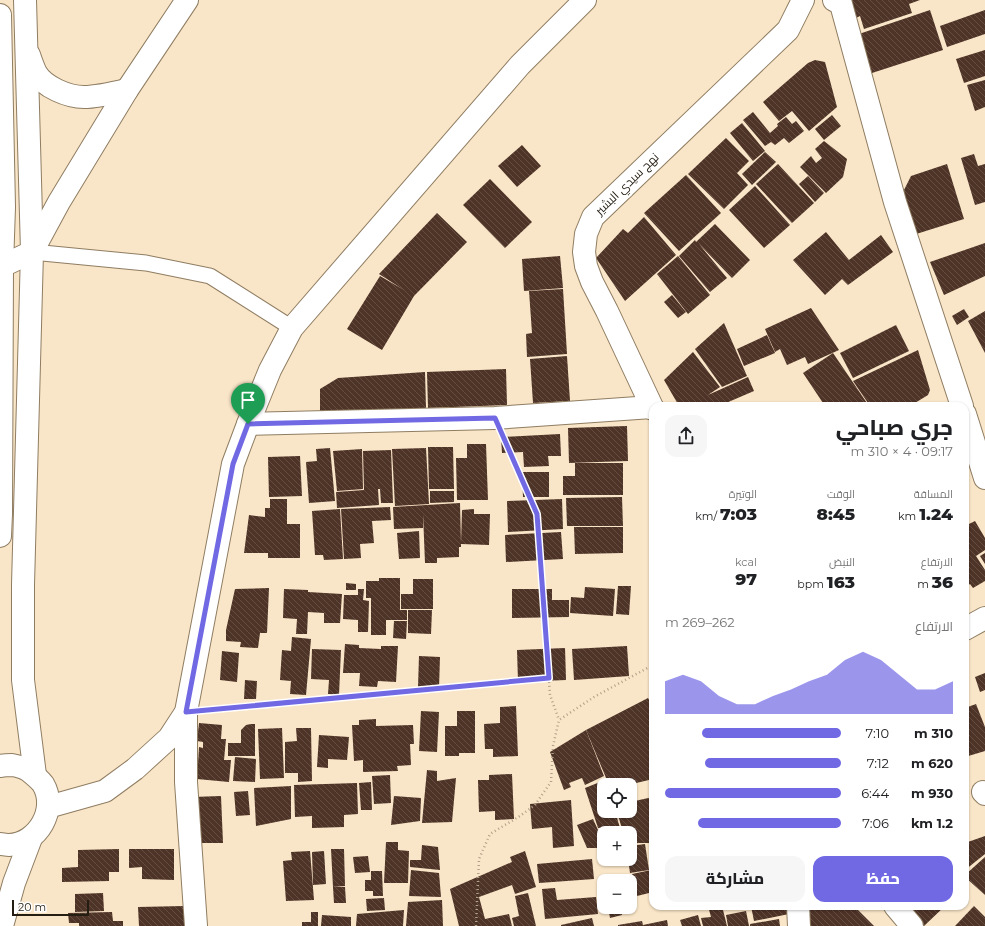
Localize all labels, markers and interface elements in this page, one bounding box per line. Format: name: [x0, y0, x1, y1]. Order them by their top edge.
street label: نهج سيدي البشير: [591, 149, 664, 221]
pin: [231, 383, 265, 424]
icon: arrive: [237, 389, 259, 411]
text: جري صباحي: [836, 414, 953, 441]
button: share: [665, 415, 707, 457]
text: 09:17 · 4 × 310 m: [851, 443, 953, 459]
text: الوتيرة: [729, 487, 757, 501]
text: الوقت: [827, 487, 855, 501]
text: المسافة: [914, 487, 953, 501]
text: 7:03: [720, 504, 757, 524]
text: 8:45: [817, 504, 855, 524]
text: 1.24: [919, 504, 953, 524]
text: /km: [695, 509, 720, 523]
text: km: [898, 509, 919, 523]
text: kcal: [735, 555, 757, 569]
text: النبض: [829, 555, 855, 569]
text: الارتفاع: [921, 555, 953, 569]
text: 97: [735, 569, 757, 589]
text: 163: [827, 572, 855, 592]
text: 36: [932, 572, 953, 592]
text: bpm: [797, 577, 827, 591]
text: m: [917, 577, 932, 591]
text: 262–269 m: [665, 614, 735, 630]
text: الارتفاع: [915, 618, 953, 634]
text: 7:10: [866, 725, 889, 741]
text: 310 m: [914, 725, 953, 741]
text: 7:12: [867, 755, 889, 771]
text: 620 m: [911, 755, 953, 771]
map controls: [597, 778, 637, 914]
button: locate: [597, 778, 637, 818]
text: 6:44: [861, 785, 889, 801]
text: 930 m: [911, 785, 953, 801]
text: 7:06: [862, 815, 889, 831]
text: 1.2 km: [911, 815, 953, 831]
button: +: [597, 826, 637, 866]
button: مشاركة: [665, 856, 805, 902]
button: حفظ: [813, 856, 953, 902]
button: −: [597, 874, 637, 914]
scale bar: [12, 898, 89, 917]
text: 20 m: [18, 900, 46, 914]

